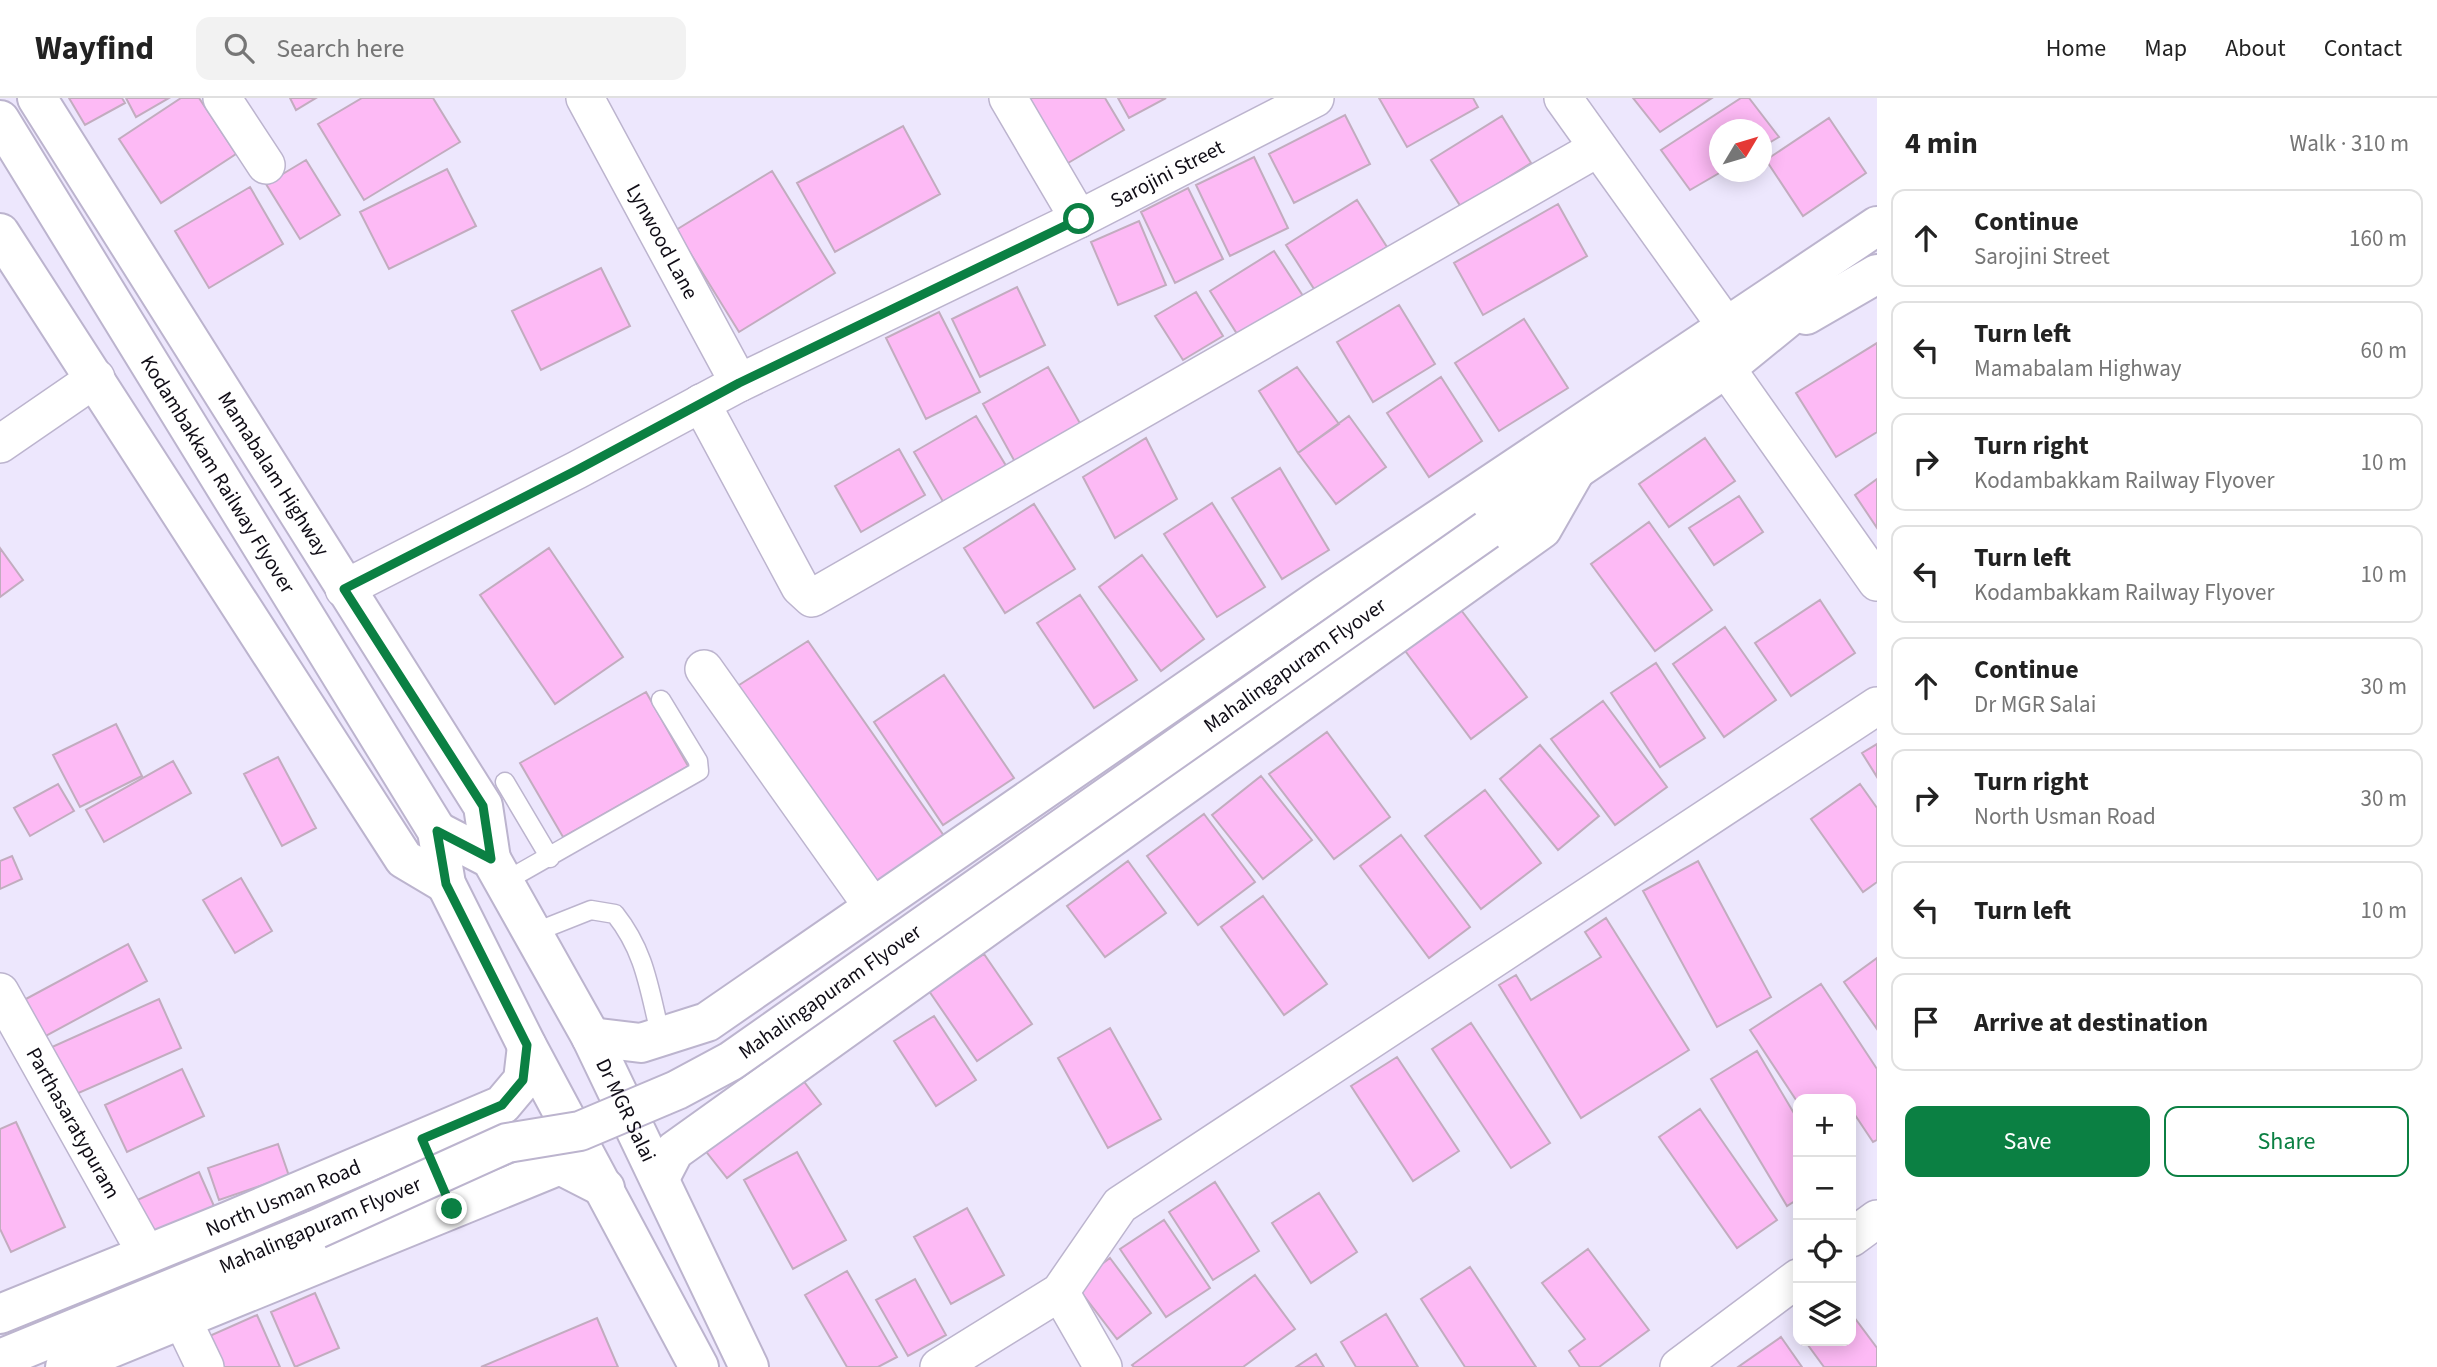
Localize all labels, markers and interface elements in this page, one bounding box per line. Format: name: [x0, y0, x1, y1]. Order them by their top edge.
search box: [196, 17, 686, 80]
text: Wayfind: [35, 25, 154, 72]
icon: search: [220, 29, 258, 67]
text: Search here: [276, 30, 404, 67]
text: Home: [2046, 31, 2106, 66]
text: Map: [2144, 31, 2187, 66]
text: About: [2225, 31, 2286, 66]
text: Contact: [2324, 31, 2402, 66]
north arrow: [1709, 119, 1772, 182]
text: 4 min: [1905, 122, 1978, 165]
text: Walk · 310 m: [2290, 127, 2409, 160]
street label: Sarojini Street: [1105, 132, 1229, 216]
street label: Lynwood Lane: [619, 178, 706, 304]
route start: [1063, 203, 1094, 234]
text: Continue: [1974, 203, 2079, 240]
icon: ahead: [1907, 219, 1945, 257]
text: 160 m: [2349, 222, 2407, 255]
text: Sarojini Street: [1974, 240, 2110, 273]
text: Turn left: [1974, 315, 2071, 352]
icon: left: [1907, 331, 1945, 369]
text: 60 m: [2360, 334, 2407, 367]
street label: Kodambakkam Railway Flyover: [133, 350, 303, 600]
text: Mamabalam Highway: [1974, 352, 2182, 385]
street label: Mamabalam Highway: [210, 385, 337, 562]
text: Turn right: [1974, 427, 2089, 464]
icon: right: [1907, 443, 1945, 481]
text: 10 m: [2360, 446, 2407, 479]
text: Kodambakkam Railway Flyover: [1974, 464, 2275, 497]
text: Turn left: [1974, 539, 2071, 576]
icon: left: [1907, 555, 1945, 593]
text: 10 m: [2360, 558, 2407, 591]
text: Kodambakkam Railway Flyover: [1974, 576, 2275, 609]
street label: Mahalingapuram Flyover: [1197, 590, 1393, 740]
text: Continue: [1974, 651, 2079, 688]
icon: ahead: [1907, 667, 1945, 705]
text: 30 m: [2360, 670, 2407, 703]
text: Dr MGR Salai: [1974, 688, 2096, 721]
text: Turn right: [1974, 763, 2089, 800]
icon: right: [1907, 779, 1945, 817]
text: 30 m: [2360, 782, 2407, 815]
text: North Usman Road: [1974, 800, 2156, 833]
icon: left: [1907, 891, 1945, 929]
text: Turn left: [1974, 892, 2071, 929]
text: 10 m: [2360, 894, 2407, 927]
street label: Mahalingapuram Flyover: [732, 916, 928, 1066]
icon: arrive: [1907, 1003, 1945, 1041]
text: Arrive at destination: [1974, 1004, 2208, 1041]
street label: Parthasaratypuram: [19, 1042, 128, 1204]
street label: Dr MGR Salai: [588, 1053, 664, 1167]
map controls: [1793, 1094, 1856, 1346]
button: +: [1793, 1094, 1856, 1157]
button: Save: [1905, 1106, 2150, 1177]
button: Share: [2164, 1106, 2409, 1177]
street label: North Usman Road: [201, 1152, 365, 1244]
button: −: [1793, 1157, 1856, 1220]
street label: Mahalingapuram Flyover: [214, 1169, 426, 1281]
route end: [436, 1193, 467, 1224]
button: locate: [1793, 1220, 1856, 1283]
button: layers: [1793, 1283, 1856, 1346]

